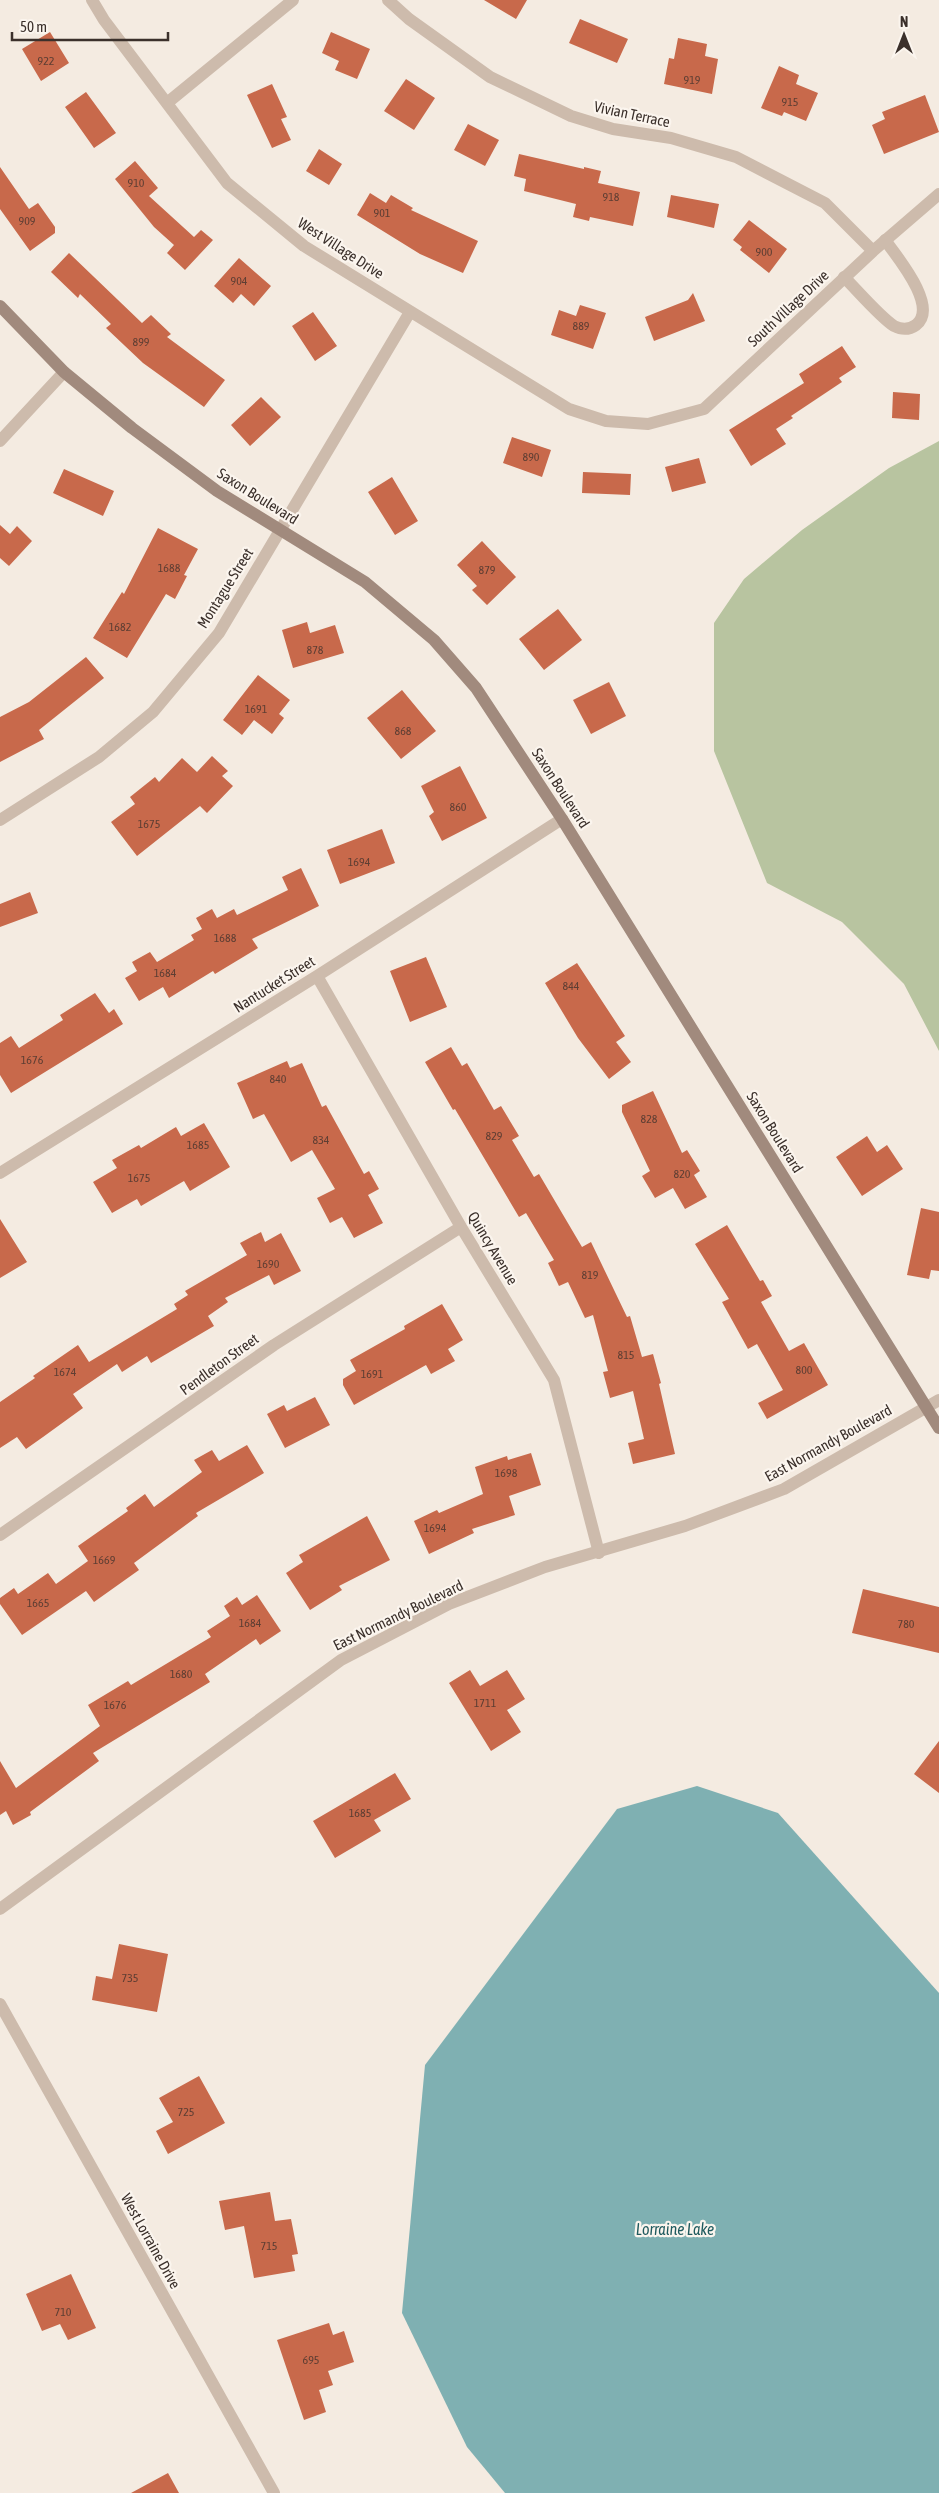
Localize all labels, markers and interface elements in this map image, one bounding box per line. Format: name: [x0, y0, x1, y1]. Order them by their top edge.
scale bar: [12, 10, 169, 42]
north arrow: [879, 10, 929, 60]
text: N: [900, 14, 908, 30]
text: 50 m: [20, 18, 47, 35]
house number: 922: [38, 54, 54, 68]
house number: 919: [684, 73, 701, 87]
house number: 915: [782, 95, 798, 109]
street label: Vivian Terrace: [593, 98, 672, 130]
house number: 910: [128, 176, 145, 190]
house number: 918: [603, 190, 620, 204]
house number: 901: [374, 206, 391, 220]
house number: 909: [19, 214, 36, 228]
street label: West Village Drive: [295, 214, 387, 282]
house number: 900: [756, 245, 773, 259]
street label: South Village Drive: [744, 266, 832, 350]
house number: 904: [231, 274, 248, 288]
house number: 889: [573, 319, 590, 333]
house number: 899: [133, 335, 150, 349]
house number: 890: [523, 450, 540, 464]
street label: Saxon Boulevard: [214, 464, 302, 528]
street label: Montague Street: [194, 545, 256, 631]
house number: 1688: [158, 561, 181, 575]
house number: 879: [479, 563, 496, 577]
house number: 1682: [109, 620, 131, 634]
house number: 878: [307, 643, 324, 657]
house number: 1691: [245, 702, 268, 716]
house number: 868: [395, 724, 412, 738]
street label: Saxon Boulevard: [529, 745, 593, 831]
house number: 860: [450, 800, 467, 814]
house number: 1675: [138, 817, 160, 831]
house number: 1694: [348, 855, 371, 869]
house number: 1688: [214, 931, 237, 945]
street label: Nantucket Street: [230, 952, 318, 1016]
house number: 1684: [154, 966, 177, 980]
house number: 844: [563, 979, 580, 993]
house number: 1676: [21, 1053, 44, 1067]
house number: 840: [270, 1072, 287, 1086]
street label: Saxon Boulevard: [743, 1088, 807, 1176]
house number: 828: [641, 1112, 658, 1126]
house number: 829: [486, 1129, 503, 1143]
house number: 834: [313, 1133, 330, 1147]
house number: 1685: [187, 1138, 209, 1152]
house number: 820: [674, 1167, 691, 1181]
house number: 1675: [128, 1171, 150, 1185]
street label: Quincy Avenue: [465, 1208, 522, 1288]
house number: 1690: [257, 1257, 280, 1271]
house number: 819: [582, 1268, 599, 1282]
street label: Pendleton Street: [177, 1330, 261, 1398]
house number: 815: [618, 1348, 634, 1362]
house number: 800: [796, 1363, 813, 1377]
house number: 1674: [54, 1365, 77, 1379]
house number: 1691: [361, 1367, 384, 1381]
street label: East Normandy Boulevard: [762, 1401, 894, 1485]
house number: 1698: [495, 1466, 518, 1480]
house number: 1694: [424, 1521, 447, 1535]
house number: 1669: [93, 1553, 116, 1567]
street label: East Normandy Boulevard: [330, 1576, 466, 1654]
house number: 1665: [27, 1596, 49, 1610]
house number: 1684: [239, 1616, 262, 1630]
house number: 780: [898, 1617, 915, 1631]
house number: 1680: [170, 1667, 193, 1681]
house number: 1711: [474, 1696, 497, 1710]
house number: 1676: [104, 1698, 127, 1712]
house number: 1685: [349, 1806, 371, 1820]
house number: 735: [122, 1971, 138, 1985]
house number: 725: [178, 2105, 194, 2119]
street label: West Lorraine Drive: [118, 2191, 184, 2292]
water label: Lorraine Lake: [636, 2220, 714, 2238]
house number: 715: [261, 2239, 277, 2253]
house number: 710: [55, 2305, 72, 2319]
house number: 695: [303, 2353, 319, 2367]

